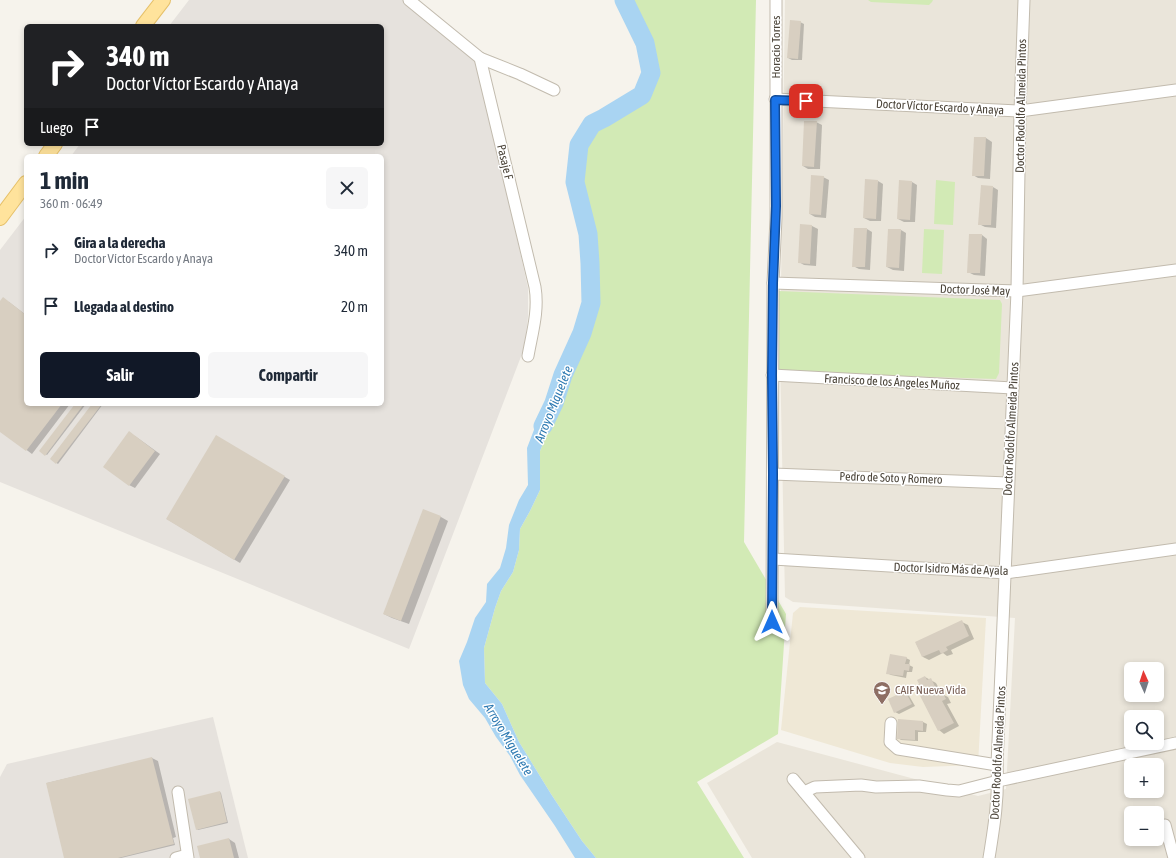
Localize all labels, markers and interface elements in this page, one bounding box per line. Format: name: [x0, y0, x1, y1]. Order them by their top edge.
street label: Horacio Torres: [769, 16, 783, 78]
street label: Doctor Rodolfo Almeida Pintos: [1013, 39, 1029, 173]
icon: right: [40, 40, 92, 92]
text: 340 m: [106, 40, 169, 72]
text: Doctor Víctor Escardo y Anaya: [106, 73, 299, 94]
pin: [789, 84, 823, 118]
icon: arrive: [795, 90, 817, 112]
street label: Doctor Víctor Escardo y Anaya: [876, 97, 1004, 117]
icon: arrive: [81, 116, 103, 138]
text: Luego: [40, 119, 73, 136]
street label: Pasaje F: [494, 143, 516, 181]
text: 1 min: [40, 167, 89, 194]
button: close: [326, 167, 368, 209]
text: 360 m · 06:49: [40, 196, 103, 211]
text: Gira a la derecha: [74, 234, 165, 251]
icon: right: [40, 239, 62, 261]
text: 340 m: [334, 242, 368, 259]
text: Doctor Víctor Escardo y Anaya: [74, 251, 213, 266]
street label: Doctor José May: [940, 282, 1010, 298]
icon: arrive: [40, 295, 62, 317]
text: Llegada al destino: [74, 298, 174, 315]
text: 20 m: [341, 298, 368, 315]
button: Salir: [40, 352, 200, 398]
button: Compartir: [208, 352, 368, 398]
street label: Doctor Rodolfo Almeida Pintos: [1001, 362, 1021, 496]
water label: Arroyo Miguelete: [531, 364, 576, 446]
street label: Francisco de los Ángeles Muñoz: [824, 371, 961, 393]
street label: Pedro de Soto y Romero: [839, 469, 943, 487]
street label: Doctor Isidro Más de Ayala: [893, 560, 1009, 578]
position arrow: [751, 601, 793, 643]
north arrow: [1124, 662, 1164, 702]
map controls: [1124, 662, 1164, 846]
school or university icon: CAIF Nueva Vida: [872, 680, 892, 705]
place label: CAIF Nueva Vida: [895, 683, 966, 697]
street label: Doctor Rodolfo Almeida Pintos: [988, 686, 1008, 820]
water label: Arroyo Miguelete: [481, 700, 536, 778]
button: search: [1124, 710, 1164, 750]
button: +: [1124, 758, 1164, 798]
button: −: [1124, 806, 1164, 846]

